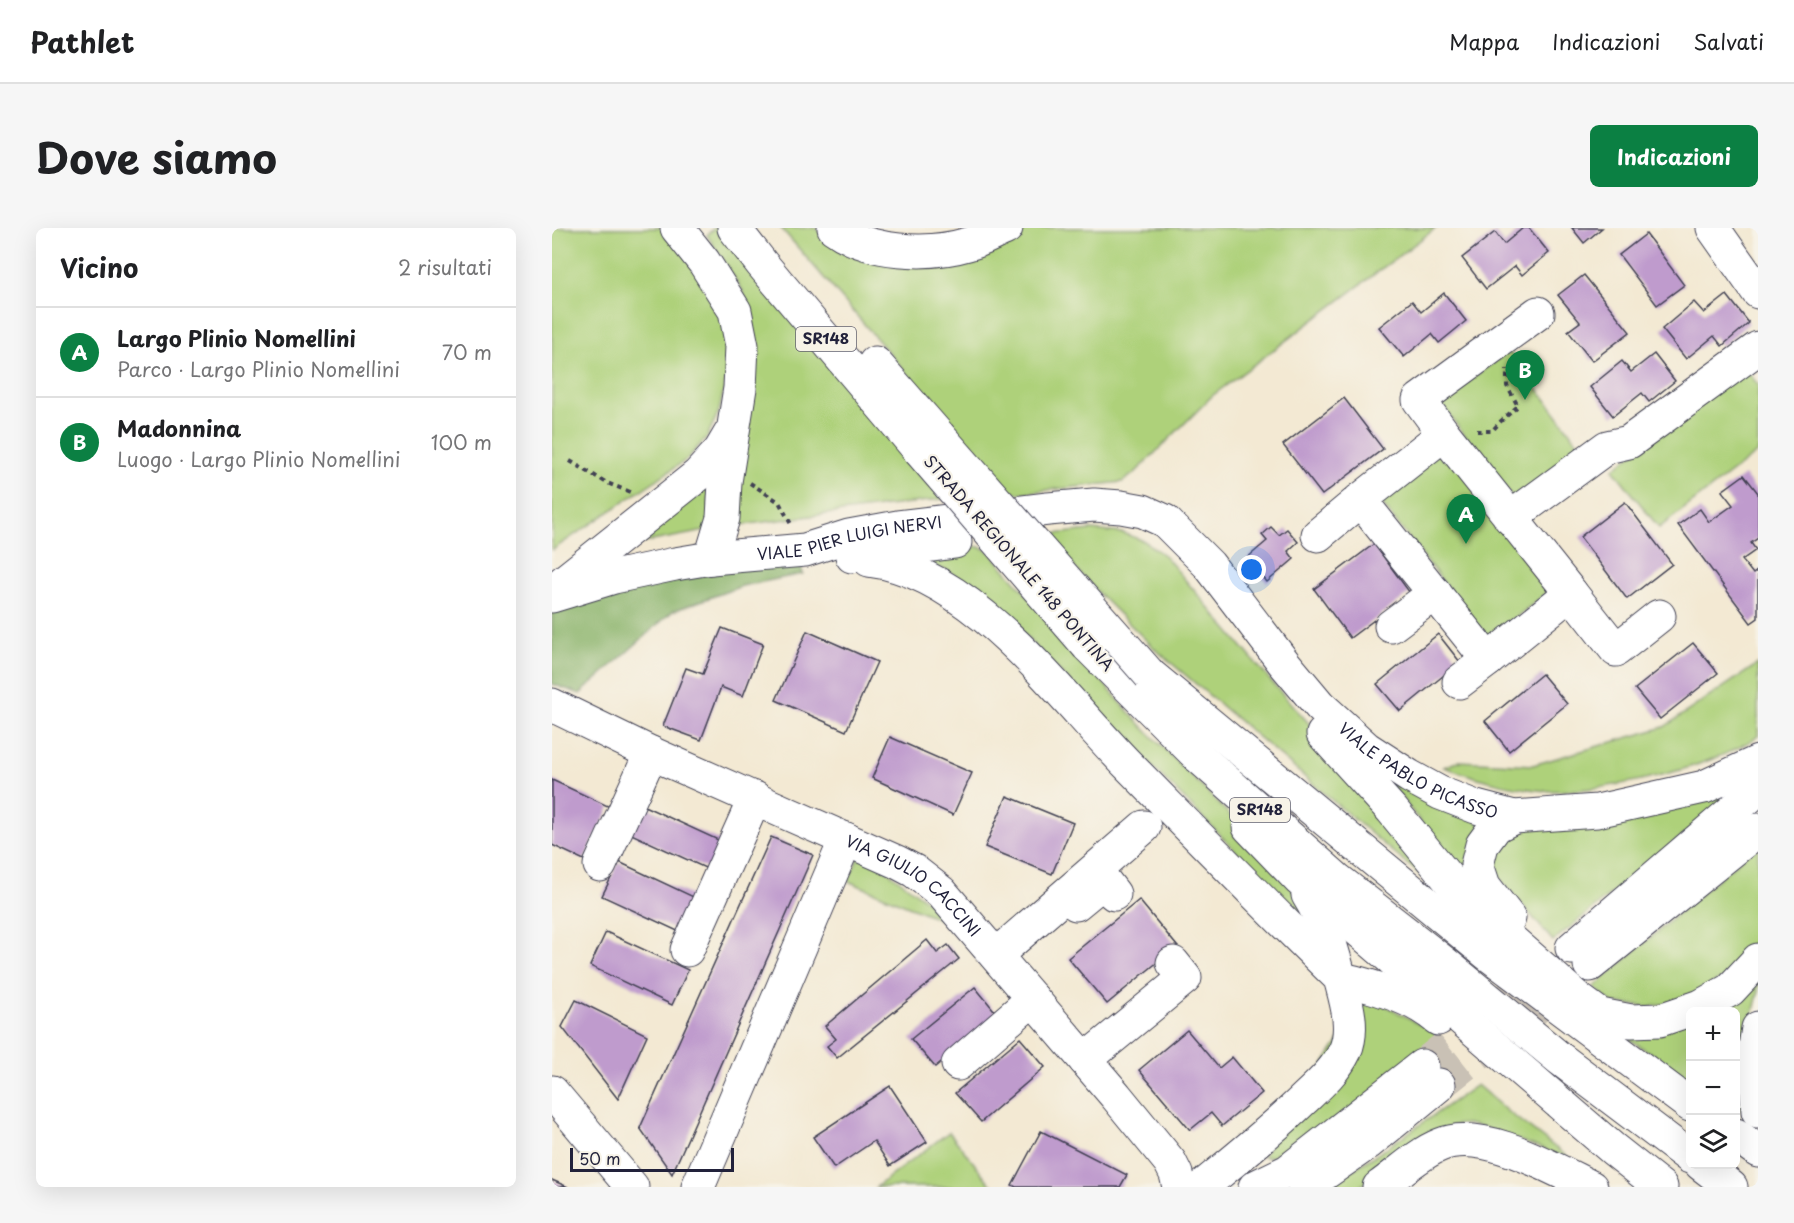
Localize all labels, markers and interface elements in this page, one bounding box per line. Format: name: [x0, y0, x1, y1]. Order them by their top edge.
text: Pathlet: [30, 20, 134, 63]
text: Mappa: [1449, 25, 1519, 57]
text: Indicazioni: [1552, 25, 1660, 57]
text: Salvati: [1693, 25, 1764, 57]
text: Dove siamo: [36, 125, 277, 188]
button: Indicazioni: [1590, 125, 1758, 187]
text: Vicino: [60, 248, 138, 287]
text: 2 risultati: [398, 252, 492, 282]
text: Largo Plinio Nomellini: [117, 321, 356, 354]
road number: SR148: [796, 327, 856, 351]
text: A: [72, 337, 87, 367]
text: 70 m: [442, 337, 492, 367]
pin: B: [1506, 350, 1544, 400]
text: Parco · Largo Plinio Nomellini: [117, 354, 400, 384]
text: Madonnina: [117, 411, 241, 444]
text: B: [73, 427, 86, 457]
text: 100 m: [431, 427, 492, 457]
text: Luogo · Largo Plinio Nomellini: [117, 444, 401, 474]
street label: STRADA REGIONALE 148 PONTINA: [919, 449, 1120, 676]
pin: A: [1446, 494, 1486, 544]
street label: VIALE PIER LUIGI NERVI: [756, 509, 943, 565]
your location: [1237, 555, 1266, 584]
street label: VIALE PABLO PICASSO: [1334, 716, 1501, 823]
road number: SR148: [1230, 798, 1290, 822]
street label: VIA GIULIO CACCINI: [842, 828, 987, 941]
map controls: [1686, 1007, 1740, 1169]
button: +: [1686, 1007, 1740, 1061]
button: −: [1686, 1061, 1740, 1115]
button: layers: [1686, 1115, 1740, 1169]
scale bar: [570, 1145, 734, 1172]
text: 50 m: [579, 1146, 620, 1170]

